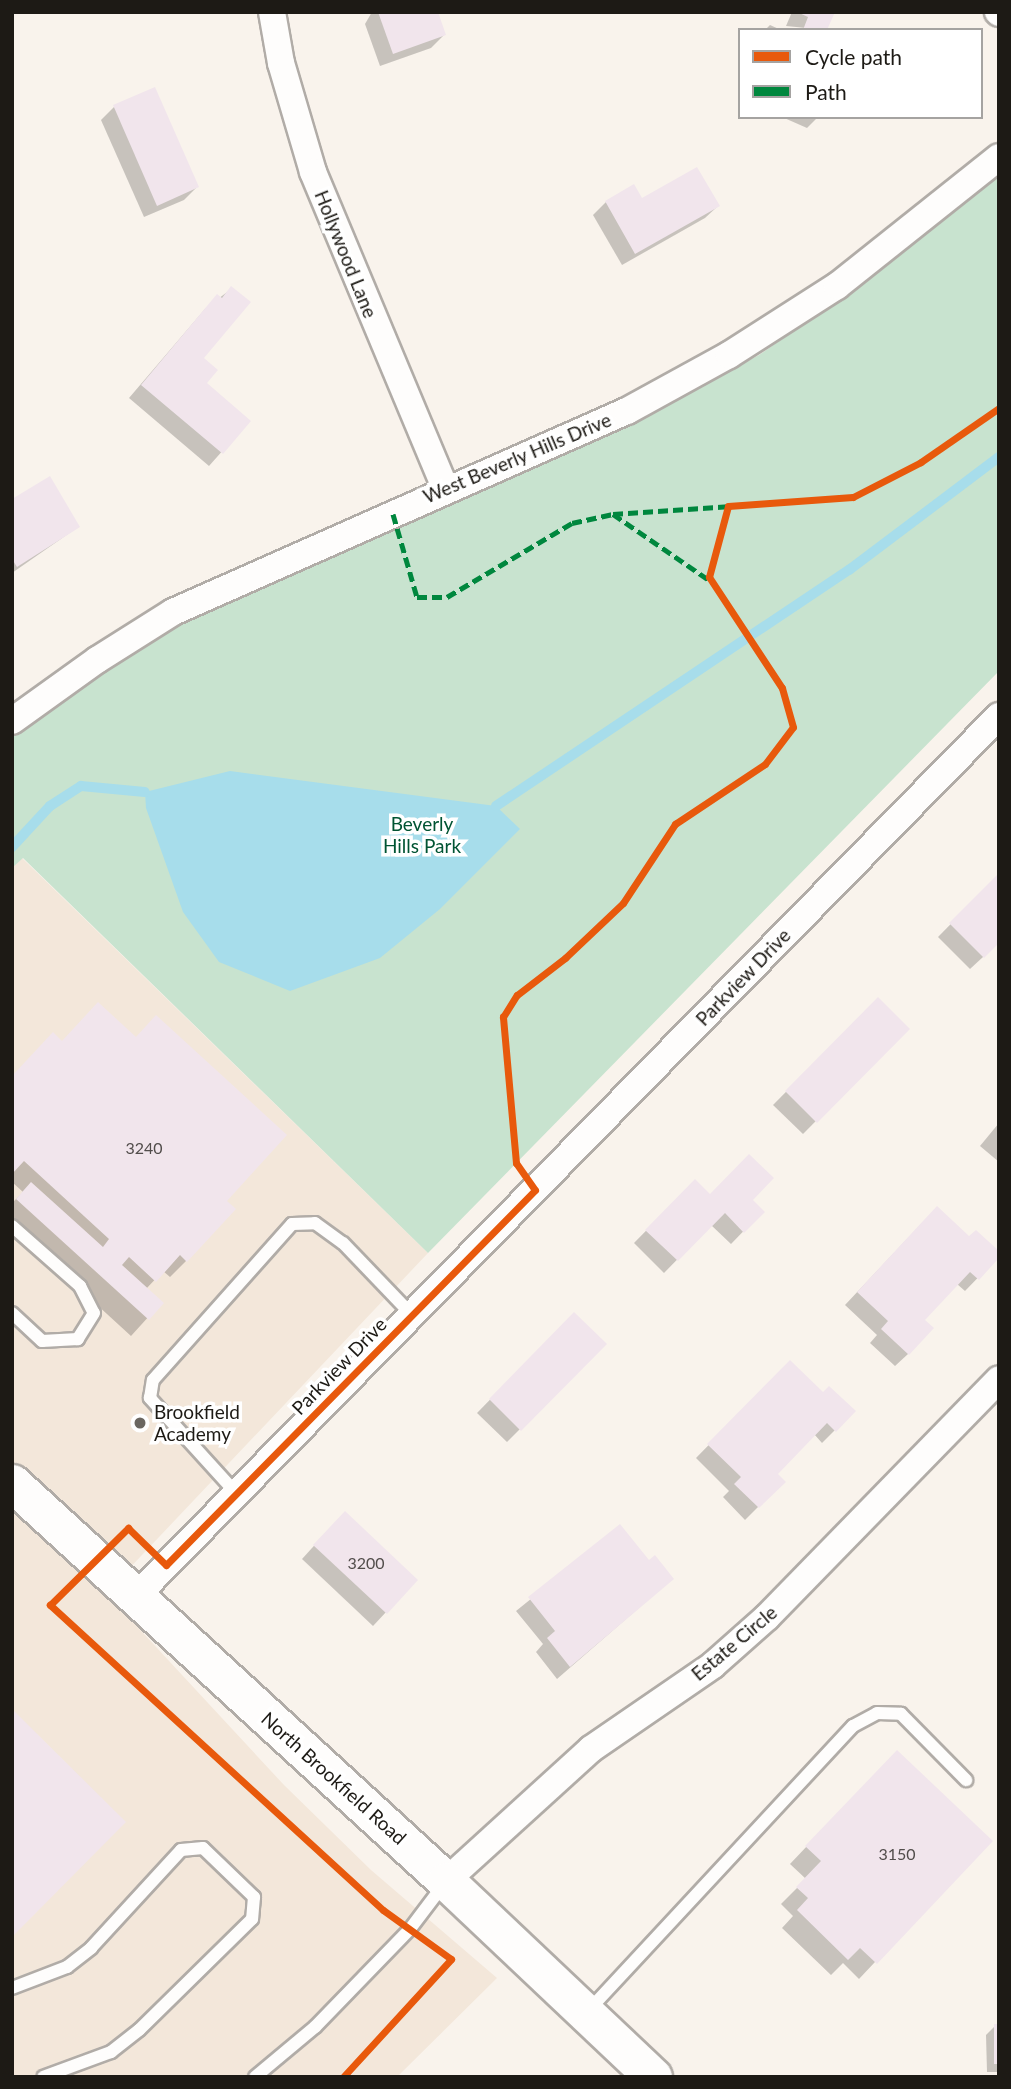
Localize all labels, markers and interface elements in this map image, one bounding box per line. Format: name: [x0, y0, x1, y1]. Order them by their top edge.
legend: [738, 28, 983, 119]
text: Cycle path: [805, 44, 902, 69]
text: Path: [805, 79, 847, 104]
street label: Hollywood Lane: [310, 187, 382, 321]
street label: West Beverly Hills Drive: [419, 408, 615, 508]
park label: Beverly Hills Park: [383, 813, 461, 857]
street label: Parkview Drive: [691, 924, 795, 1030]
house number: 3240: [125, 1138, 163, 1158]
street label: Parkview Drive: [287, 1313, 391, 1419]
place label: Brookfield Academy: [154, 1401, 240, 1445]
marker: Brookfield Academy: [132, 1415, 148, 1431]
house number: 3200: [347, 1553, 385, 1573]
street label: Estate Circle: [687, 1601, 781, 1685]
street label: North Brookfield Road: [257, 1707, 411, 1849]
house number: 3150: [878, 1844, 916, 1864]

